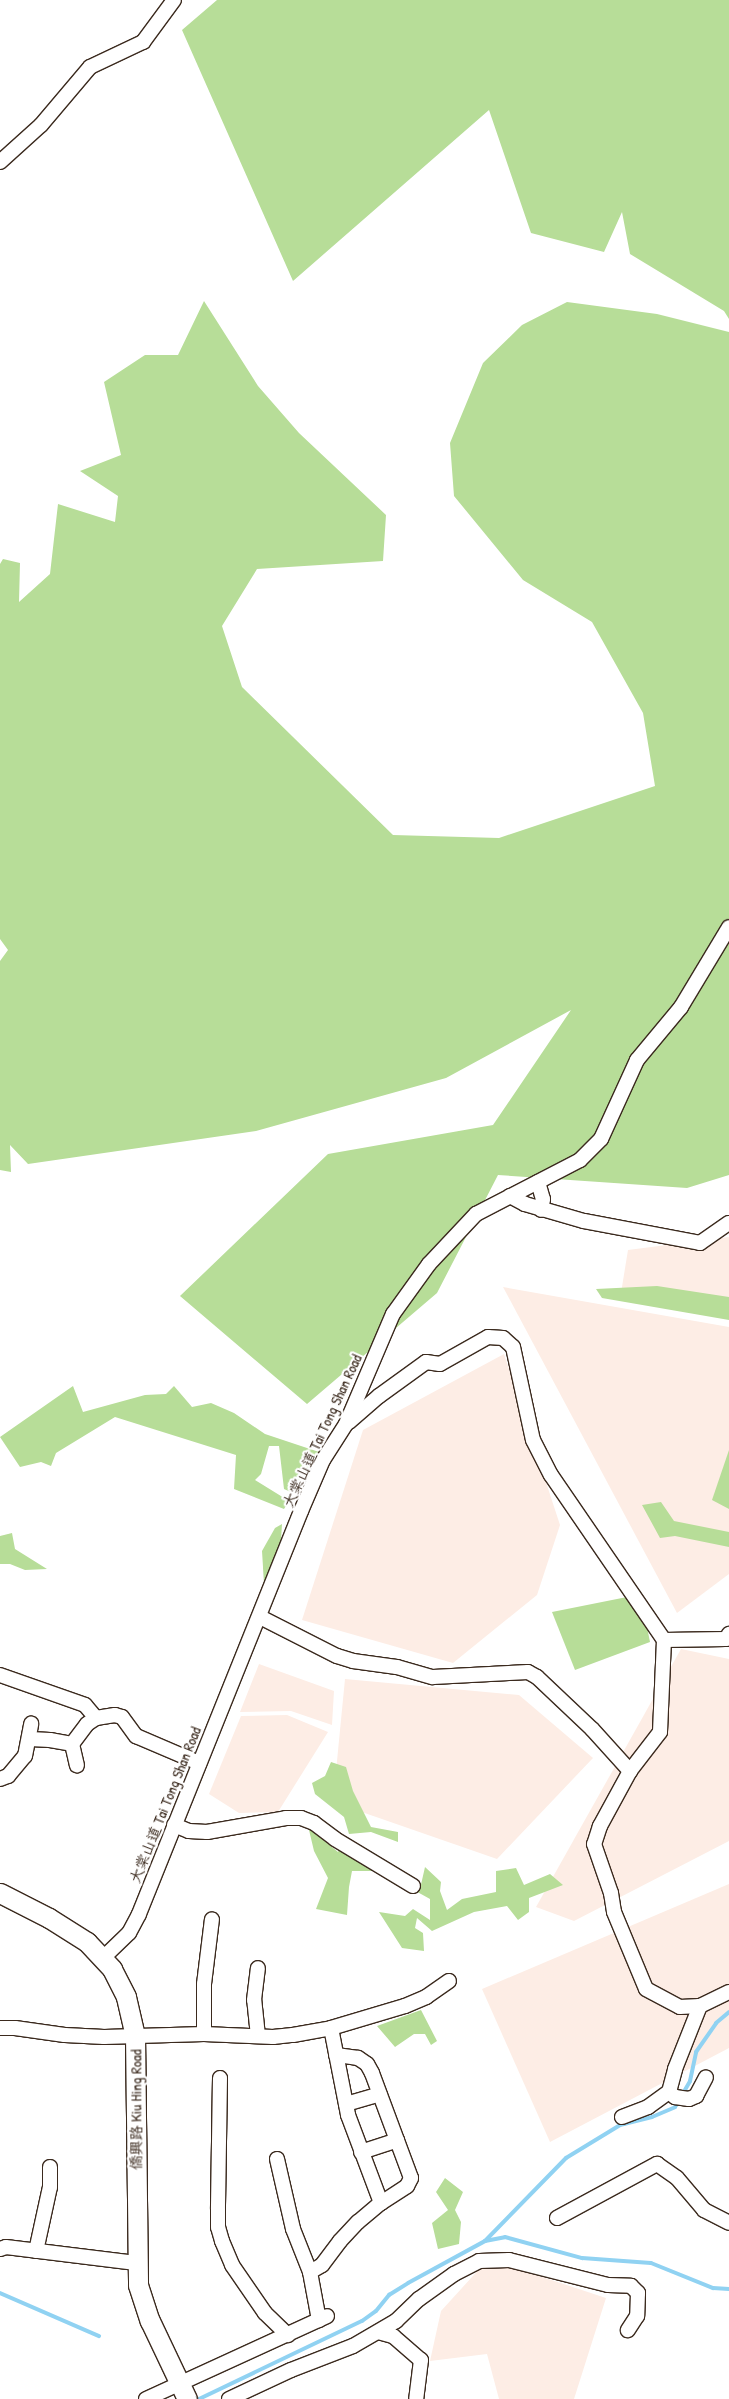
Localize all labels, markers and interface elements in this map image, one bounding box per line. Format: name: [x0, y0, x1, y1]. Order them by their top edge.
street label: 大棠山道 Tai Tong Shan Road: [279, 1352, 365, 1510]
street label: 大棠山道 Tai Tong Shan Road: [125, 1724, 205, 1886]
street label: 僑興路 Kiu Hing Road: [127, 2050, 145, 2170]

